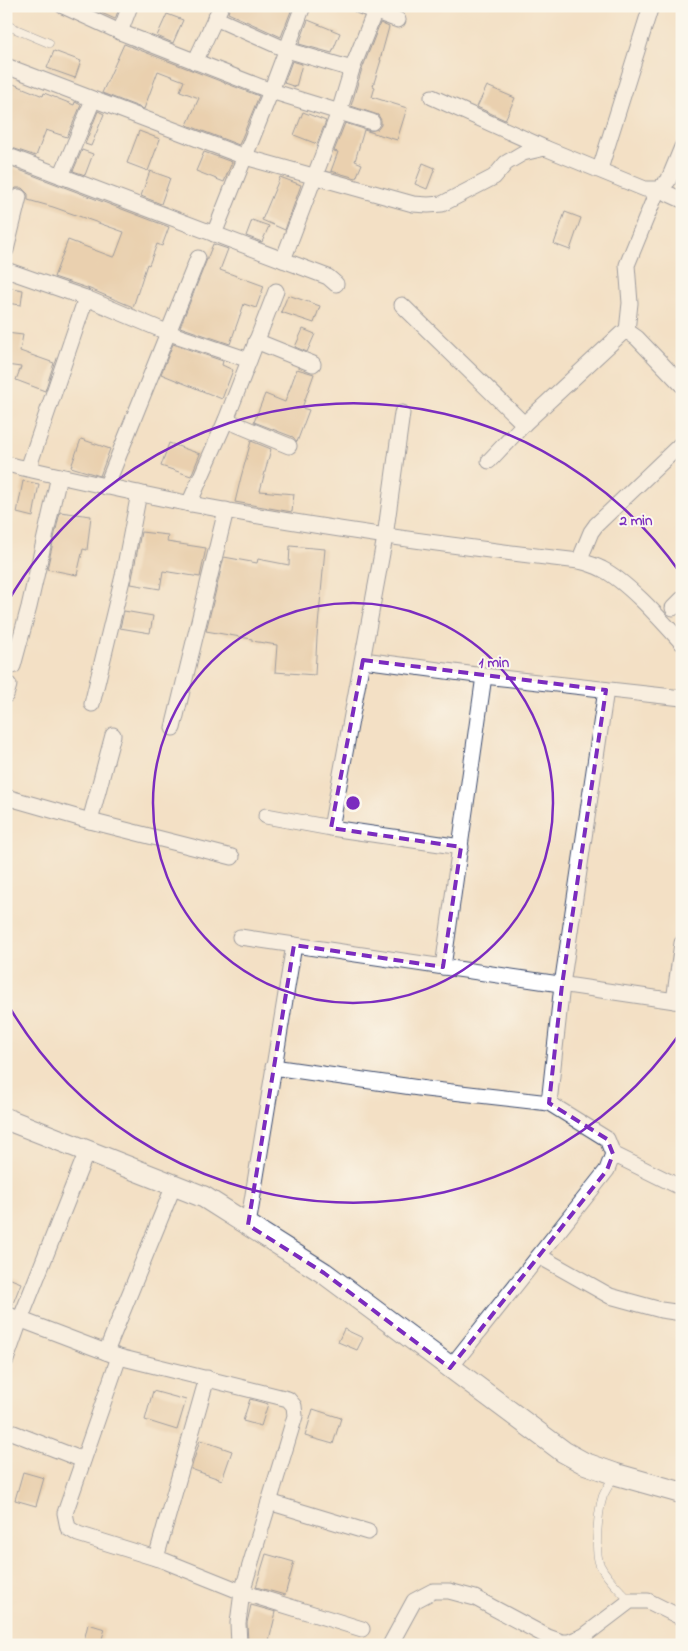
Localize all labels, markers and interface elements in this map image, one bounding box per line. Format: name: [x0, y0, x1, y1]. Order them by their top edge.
text: 2 min: [619, 510, 653, 532]
text: 1 min: [479, 652, 510, 674]
centre of rings: [344, 794, 362, 812]

